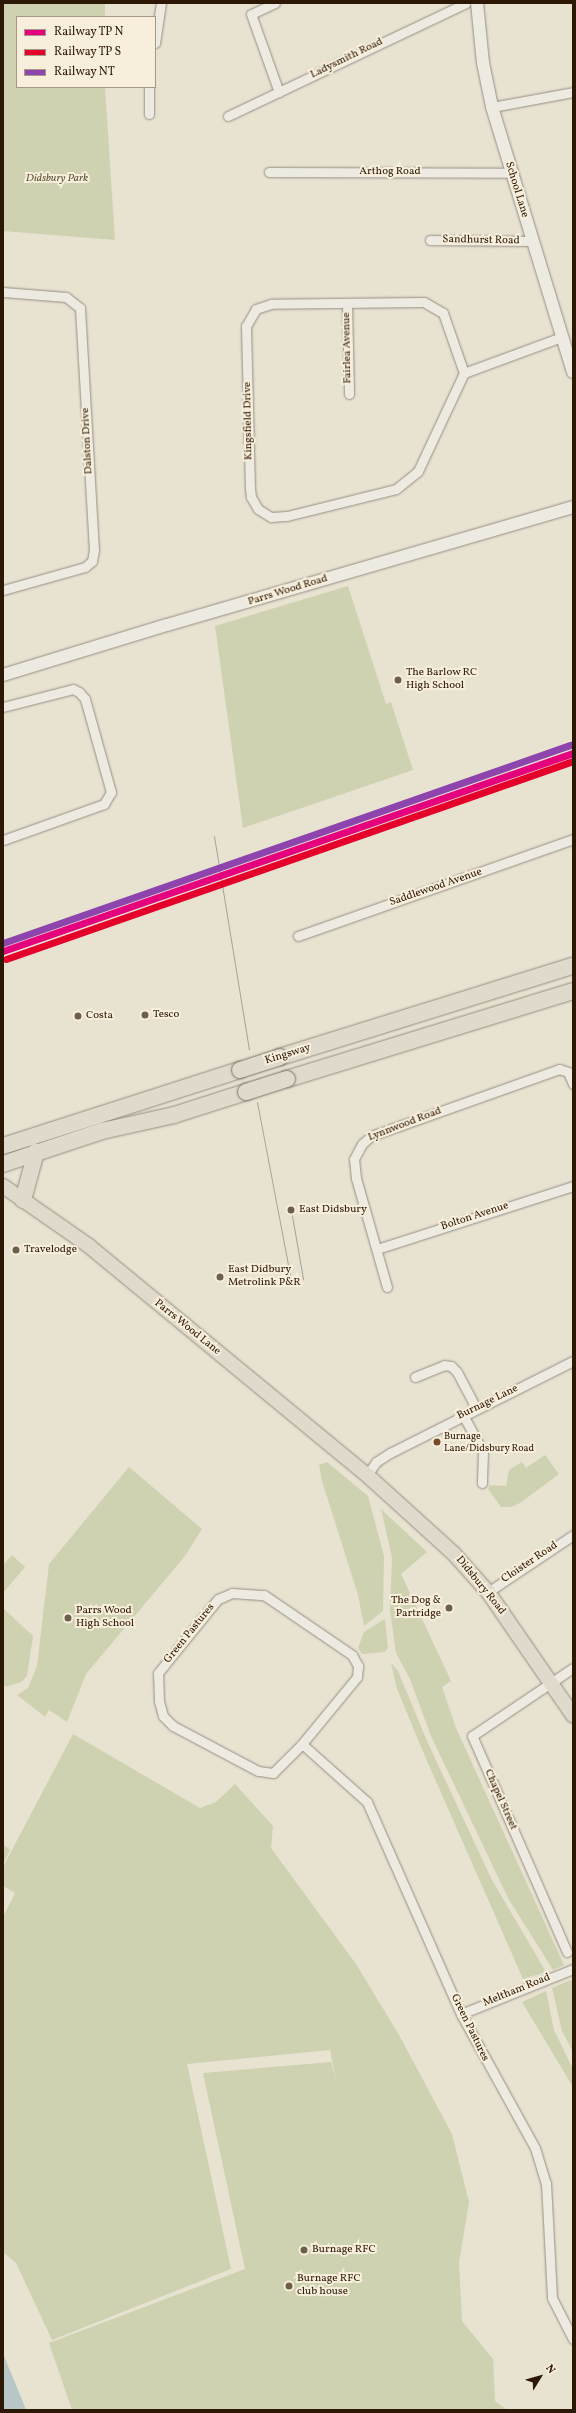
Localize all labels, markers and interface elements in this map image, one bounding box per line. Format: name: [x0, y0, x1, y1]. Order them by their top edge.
legend: [16, 16, 156, 88]
text: Railway TP N: [54, 24, 123, 40]
street label: Ladysmith Road: [309, 36, 385, 82]
text: Railway TP S: [54, 44, 121, 60]
text: Railway NT: [54, 64, 115, 80]
street label: School Lane: [501, 160, 531, 220]
street label: Arthog Road: [359, 165, 421, 179]
park label: Didsbury Park: [26, 172, 88, 186]
street label: Sandhurst Road: [442, 234, 520, 248]
street label: Fairlea Avenue: [341, 312, 355, 384]
street label: Kingsfield Drive: [242, 382, 256, 460]
street label: Dalston Drive: [80, 407, 96, 475]
street label: Parrs Wood Road: [246, 573, 330, 609]
place label: The Barlow RC High School: [406, 667, 478, 693]
marker: The Barlow RC High School: [393, 675, 403, 685]
street label: Saddlewood Avenue: [388, 866, 484, 910]
place label: Tesco: [153, 1008, 179, 1022]
place label: Costa: [86, 1009, 113, 1023]
marker: Tesco: [140, 1010, 150, 1020]
marker: Costa: [73, 1011, 83, 1021]
street label: Kingsway: [264, 1042, 312, 1068]
street label: Lynnwood Road: [367, 1105, 443, 1145]
street label: Bolton Avenue: [440, 1200, 510, 1234]
place label: East Didsbury: [299, 1203, 367, 1217]
marker: East Didsbury: [286, 1205, 296, 1215]
place label: Travelodge: [24, 1243, 77, 1257]
marker: Travelodge: [11, 1245, 21, 1255]
place label: East Didbury Metrolink P&R: [228, 1264, 301, 1290]
marker: East Didbury Metrolink P&R: [215, 1272, 225, 1282]
street label: Parrs Wood Lane: [151, 1297, 223, 1359]
street label: Burnage Lane: [455, 1383, 521, 1423]
place label: Burnage Lane/Didsbury Road: [444, 1430, 534, 1454]
marker: Burnage Lane/Didsbury Road: [432, 1437, 442, 1447]
street label: Cloister Road: [499, 1539, 561, 1587]
street label: Didsbury Road: [452, 1554, 508, 1618]
place label: The Dog & Partridge: [391, 1595, 441, 1621]
street label: Green Pastures: [162, 1601, 218, 1667]
marker: The Dog & Partridge: [444, 1603, 454, 1613]
place label: Parrs Wood High School: [76, 1605, 134, 1631]
marker: Parrs Wood High School: [63, 1613, 73, 1623]
street label: Chapel Street: [481, 1768, 519, 1832]
street label: Meltham Road: [482, 1972, 552, 2010]
street label: Green Pastures: [447, 1992, 491, 2064]
place label: Burnage RFC: [312, 2243, 376, 2257]
marker: Burnage RFC: [299, 2245, 309, 2255]
place label: Burnage RFC club house: [297, 2273, 361, 2299]
marker: Burnage RFC club house: [284, 2281, 294, 2291]
north arrow: [520, 2357, 560, 2397]
text: N: [542, 2362, 558, 2377]

